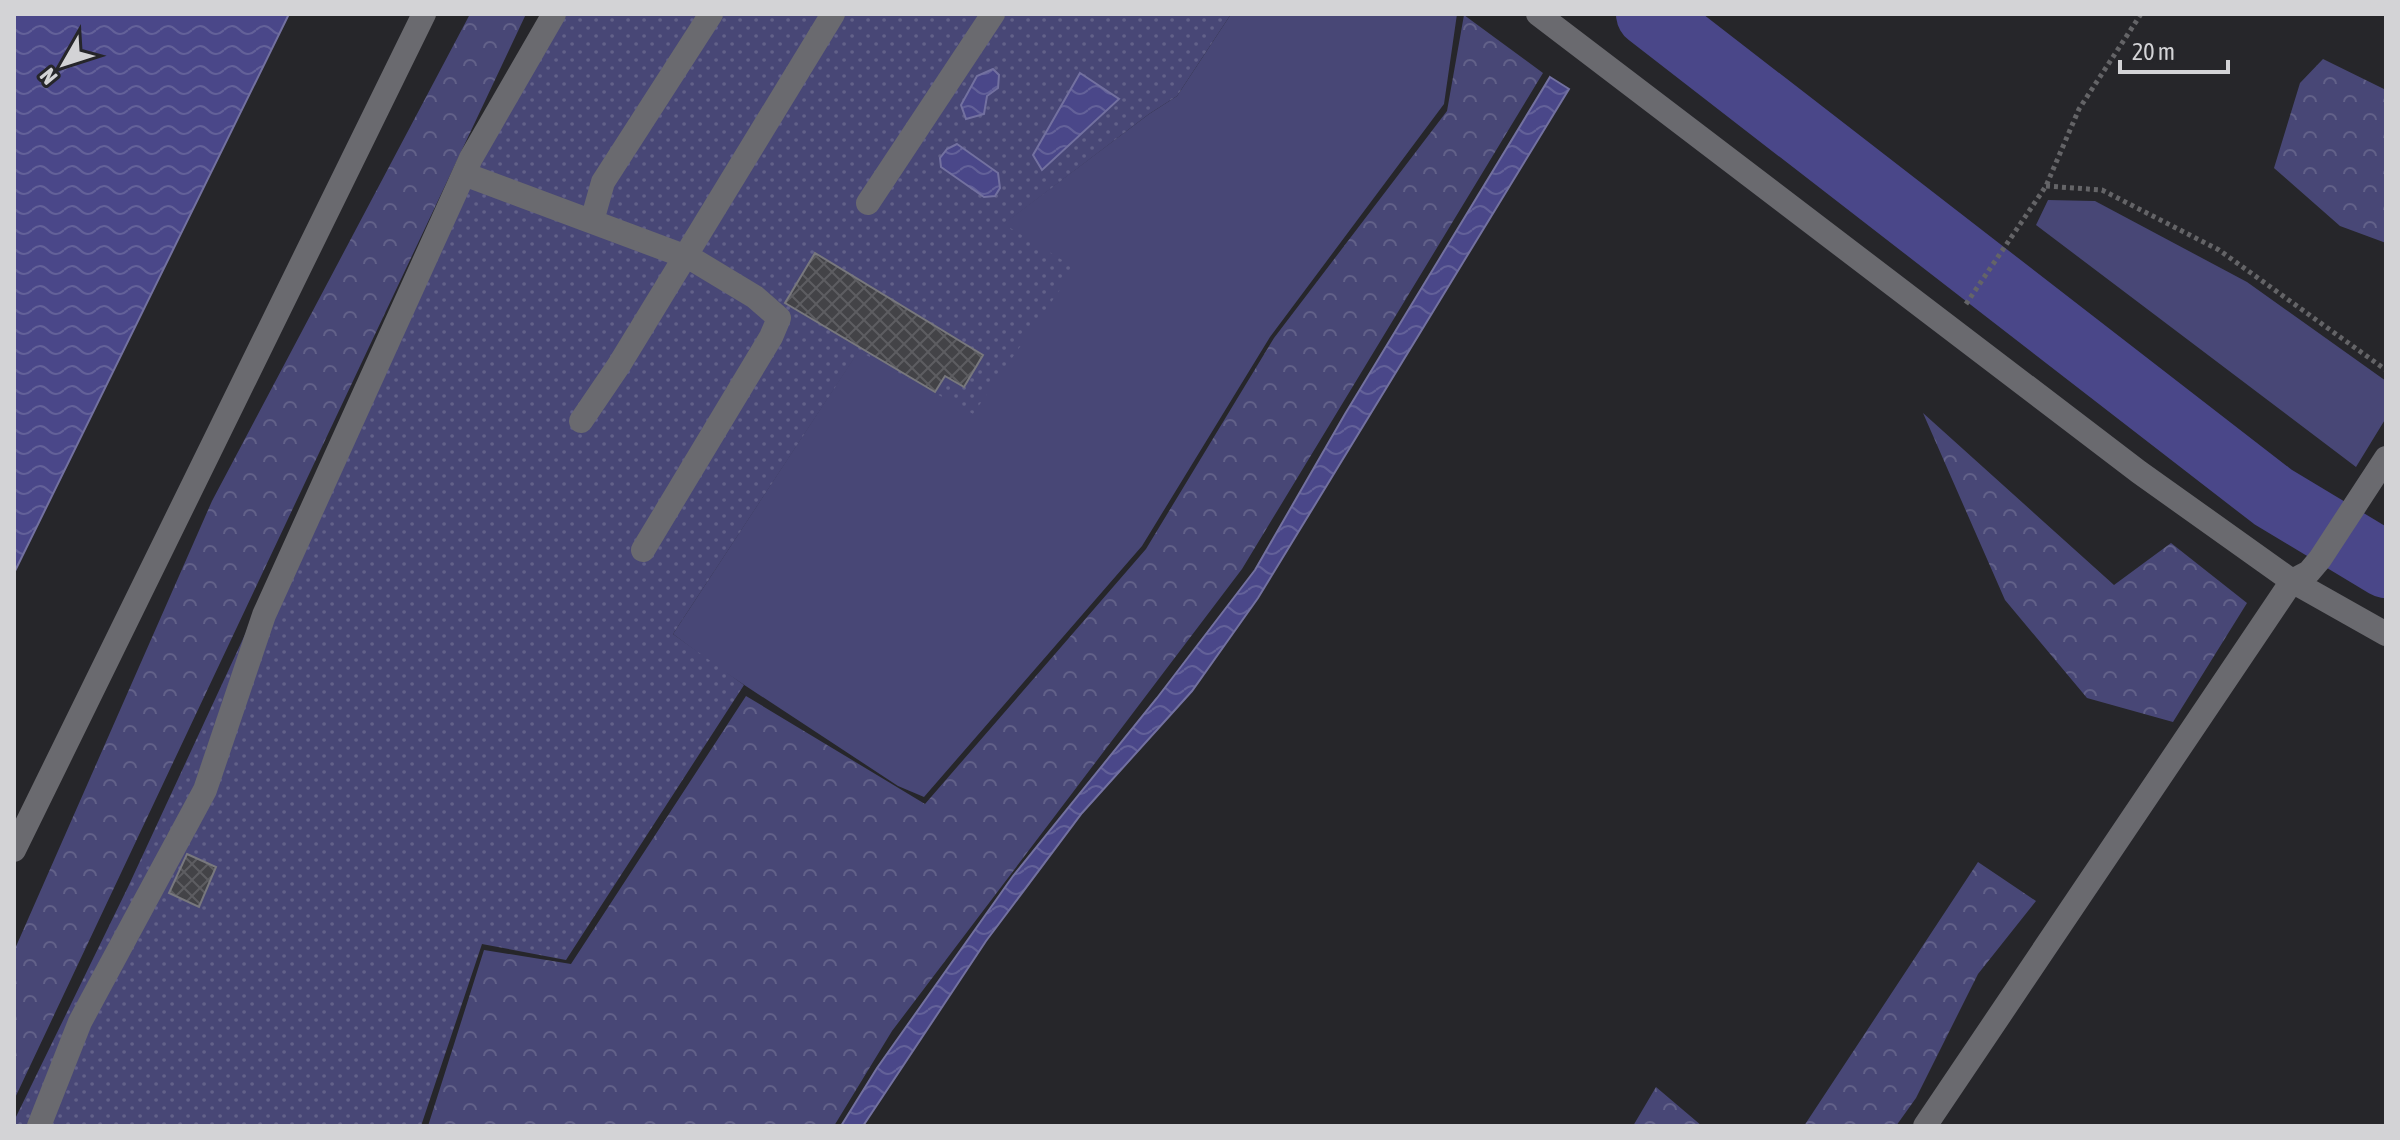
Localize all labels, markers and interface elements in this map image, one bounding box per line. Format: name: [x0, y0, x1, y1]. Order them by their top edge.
north arrow: [24, 24, 104, 104]
scale bar: [2120, 24, 2228, 74]
text: 20 m: [2132, 38, 2175, 65]
text: N: [34, 63, 63, 90]

